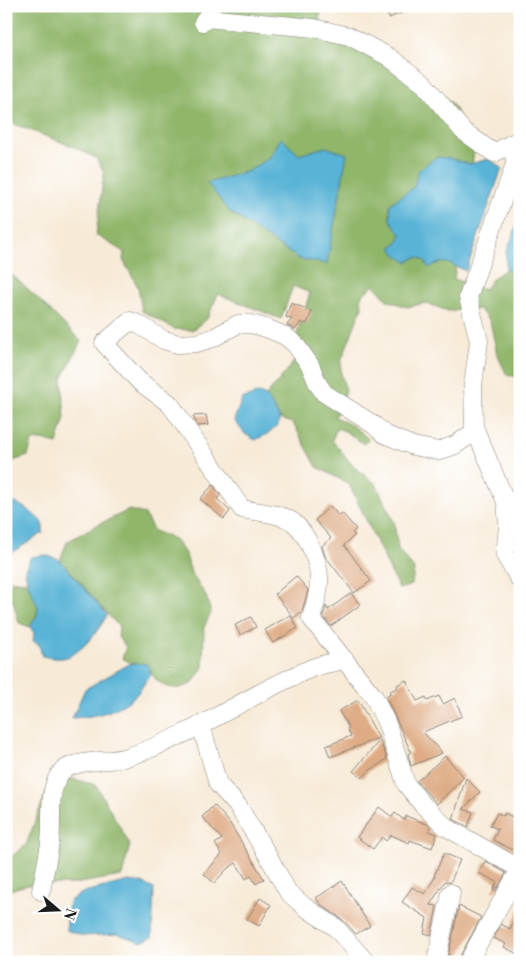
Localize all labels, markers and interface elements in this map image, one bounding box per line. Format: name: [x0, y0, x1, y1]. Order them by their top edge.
north arrow: [32, 886, 82, 936]
text: N: [59, 906, 80, 922]

